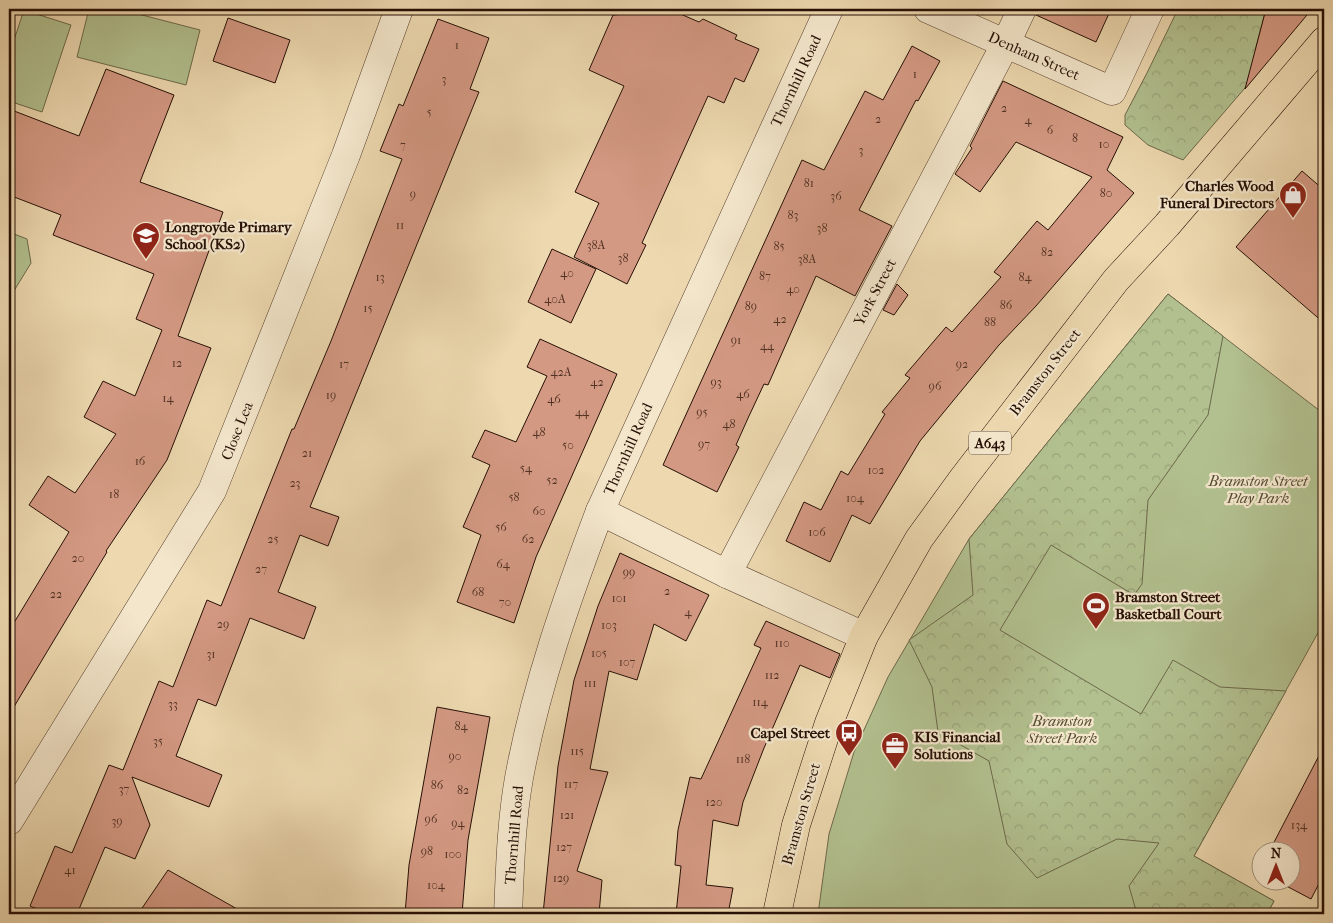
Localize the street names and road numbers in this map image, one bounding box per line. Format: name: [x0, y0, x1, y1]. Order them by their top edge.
street label: Denham Street: [985, 28, 1083, 84]
street label: Thornhill Road: [767, 32, 825, 130]
street label: York Street: [849, 255, 900, 329]
street label: Bramston Street: [1005, 324, 1085, 419]
street label: Close Lea: [217, 398, 257, 463]
street label: Thornhill Road: [600, 399, 657, 498]
road number: A643: [969, 432, 1011, 454]
street label: Bramston Street: [778, 760, 824, 867]
street label: Thornhill Road: [501, 784, 527, 885]

